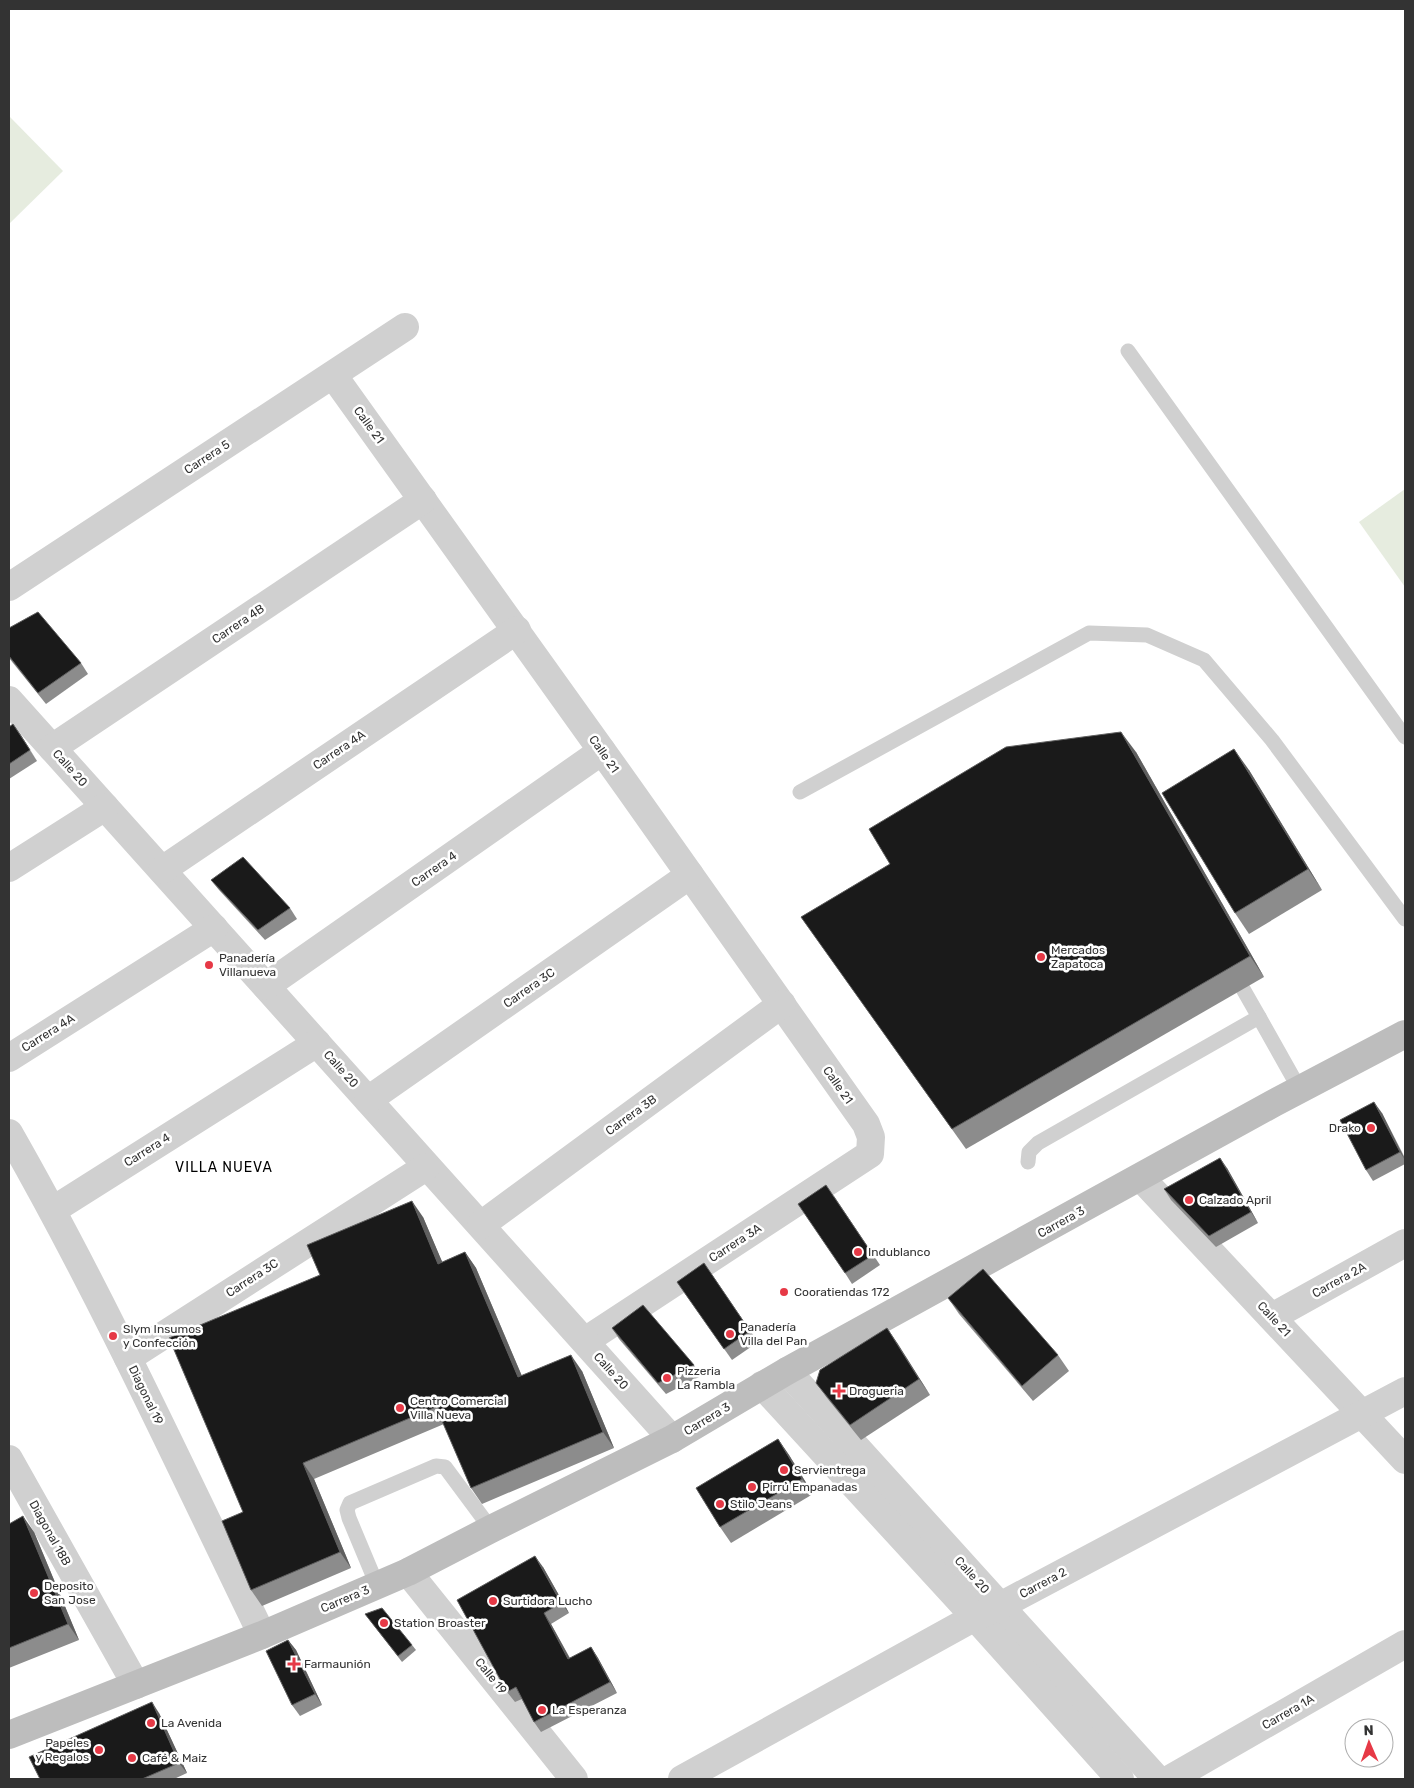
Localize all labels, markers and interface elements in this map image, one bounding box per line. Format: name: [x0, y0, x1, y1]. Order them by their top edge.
street label: Calle 21: [351, 404, 387, 446]
street label: Carrera 5: [182, 437, 232, 477]
street label: Carrera 4B: [209, 601, 267, 647]
street label: Carrera 4A: [310, 727, 368, 773]
street label: Calle 21: [586, 733, 622, 775]
street label: Calle 20: [50, 747, 90, 789]
street label: Carrera 4: [409, 848, 460, 890]
place label: Mercados Zapatoca: [1051, 943, 1105, 971]
place label: Panadería Villanueva: [219, 951, 276, 979]
marker: Mercados Zapatoca: [1035, 951, 1047, 963]
marker: Panadería Villanueva: [203, 959, 215, 971]
street label: Carrera 3C: [501, 965, 557, 1011]
street label: Carrera 4A: [19, 1011, 77, 1055]
street label: Calle 20: [321, 1048, 361, 1090]
street label: Calle 21: [820, 1064, 856, 1106]
street label: Carrera 3B: [603, 1092, 659, 1138]
place label: Drako: [1329, 1121, 1361, 1135]
marker: Drako: [1365, 1122, 1377, 1134]
street label: Carrera 4: [121, 1130, 173, 1170]
district label: VILLA NUEVA: [175, 1159, 273, 1176]
place label: Calzado April: [1199, 1193, 1272, 1207]
marker: Calzado April: [1183, 1194, 1195, 1206]
street label: Carrera 3: [1035, 1203, 1087, 1241]
street label: Carrera 3A: [706, 1221, 764, 1265]
place label: Indublanco: [868, 1245, 930, 1259]
marker: Indublanco: [852, 1246, 864, 1258]
street label: Carrera 3C: [223, 1256, 281, 1300]
street label: Carrera 2A: [1310, 1259, 1368, 1301]
place label: Cooratiendas 172: [794, 1285, 890, 1299]
marker: Cooratiendas 172: [778, 1286, 790, 1298]
street label: Calle 21: [1254, 1299, 1294, 1339]
place label: Panadería Villa del Pan: [740, 1320, 807, 1348]
place label: Slym Insumos y Confección: [123, 1322, 201, 1350]
marker: Panadería Villa del Pan: [724, 1328, 736, 1340]
marker: Slym Insumos y Confección: [107, 1330, 119, 1342]
street label: Calle 20: [591, 1350, 631, 1392]
street label: Diagonal 19: [126, 1363, 166, 1427]
place label: Pizzeria La Rambla: [677, 1364, 735, 1392]
marker: Pizzeria La Rambla: [661, 1372, 673, 1384]
place label: Drogueria: [849, 1384, 904, 1398]
marker: Drogueria: [833, 1385, 845, 1397]
place label: Centro Comercial Villa Nueva: [410, 1394, 507, 1422]
street label: Carrera 3: [681, 1400, 733, 1438]
marker: Centro Comercial Villa Nueva: [394, 1402, 406, 1414]
place label: Servientrega: [794, 1463, 866, 1477]
marker: Servientrega: [778, 1464, 790, 1476]
place label: Pirrú Empanadas: [762, 1480, 857, 1494]
marker: Pirrú Empanadas: [746, 1481, 758, 1493]
place label: Stilo Jeans: [730, 1497, 792, 1511]
street label: Diagonal 18B: [26, 1498, 74, 1568]
marker: Stilo Jeans: [714, 1498, 726, 1510]
street label: Calle 20: [952, 1554, 992, 1596]
street label: Carrera 2: [1017, 1565, 1069, 1601]
place label: Deposito San Jose: [44, 1579, 96, 1607]
street label: Carrera 3: [319, 1582, 371, 1616]
marker: Deposito San Jose: [28, 1587, 40, 1599]
place label: Surtidora Lucho: [503, 1594, 593, 1608]
marker: Surtidora Lucho: [487, 1595, 499, 1607]
place label: Station Broaster: [394, 1616, 486, 1630]
marker: Station Broaster: [378, 1617, 390, 1629]
street label: Calle 19: [472, 1655, 510, 1697]
place label: Farmaunión: [304, 1657, 371, 1671]
marker: Farmaunión: [288, 1658, 300, 1670]
street label: Carrera 1A: [1260, 1692, 1316, 1732]
place label: La Esperanza: [552, 1703, 627, 1717]
marker: La Esperanza: [536, 1704, 548, 1716]
place label: La Avenida: [161, 1716, 222, 1730]
marker: La Avenida: [145, 1717, 157, 1729]
north arrow: [1344, 1718, 1394, 1768]
text: N: [1363, 1722, 1374, 1739]
place label: Papeles y Regalos: [36, 1736, 89, 1764]
marker: Papeles y Regalos: [93, 1744, 105, 1756]
place label: Café & Maiz: [142, 1751, 207, 1765]
marker: Café & Maiz: [126, 1752, 138, 1764]

